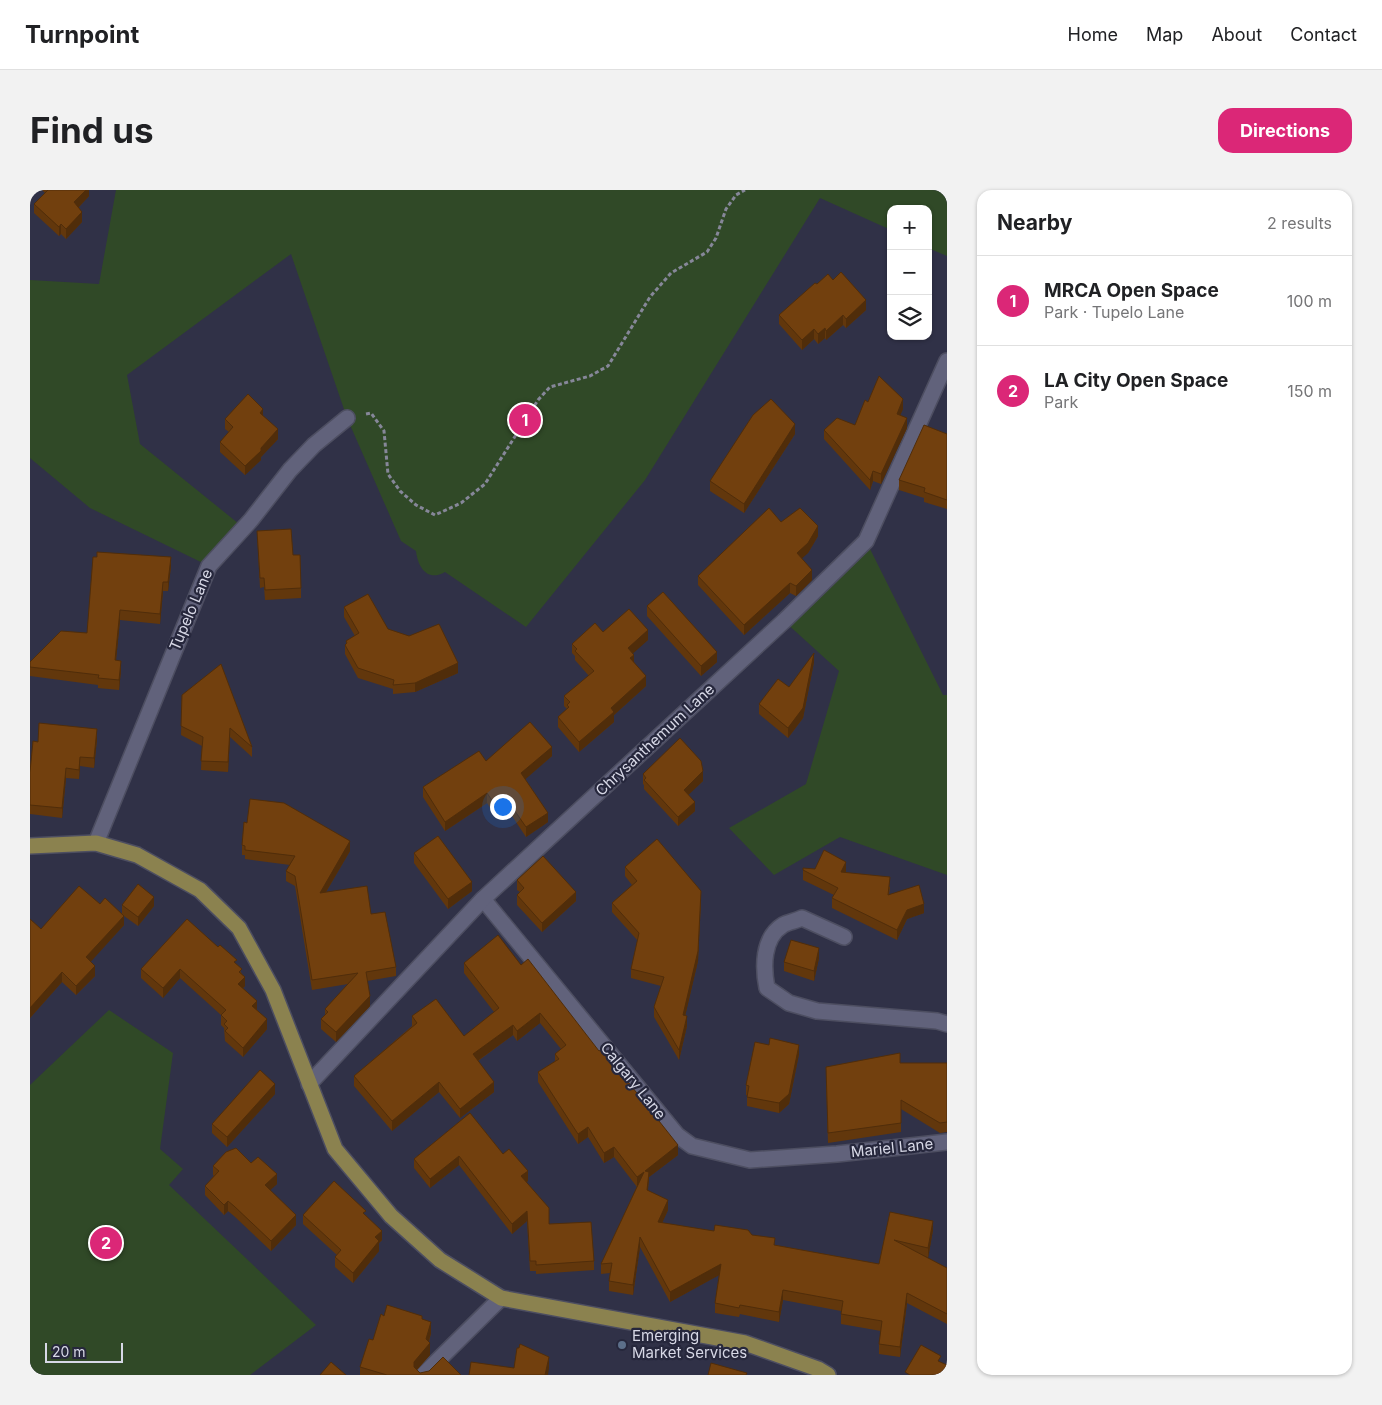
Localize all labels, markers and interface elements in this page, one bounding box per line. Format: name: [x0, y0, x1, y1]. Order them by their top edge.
text: Turnpoint: [25, 20, 139, 49]
text: Home: [1068, 24, 1118, 45]
text: Map: [1146, 24, 1183, 45]
text: About: [1211, 24, 1262, 45]
text: Contact: [1290, 24, 1357, 45]
button: Directions: [1218, 108, 1352, 153]
text: Find us: [30, 109, 154, 151]
map controls: [887, 205, 932, 340]
button: +: [887, 205, 932, 250]
text: Nearby: [997, 210, 1072, 235]
text: 2 results: [1267, 213, 1332, 233]
button: −: [887, 250, 932, 295]
text: MRCA Open Space: [1044, 279, 1219, 302]
text: 1: [1010, 291, 1016, 311]
text: 100 m: [1287, 291, 1332, 311]
button: layers: [887, 295, 932, 340]
text: Park · Tupelo Lane: [1044, 302, 1184, 322]
text: LA City Open Space: [1044, 369, 1228, 392]
text: 2: [1008, 381, 1018, 401]
text: 150 m: [1287, 381, 1332, 401]
text: Park: [1044, 392, 1078, 412]
pin: 1: [509, 401, 541, 439]
street label: Tupelo Lane: [165, 566, 216, 653]
street label: Chrysanthemum Lane: [591, 680, 718, 800]
your location: [490, 794, 516, 820]
street label: Calgary Lane: [597, 1038, 670, 1123]
street label: Mariel Lane: [850, 1134, 934, 1161]
pin: 2: [90, 1224, 122, 1262]
place label: Emerging Market Services: [632, 1326, 747, 1362]
marker: Emerging Market Services: [616, 1339, 628, 1351]
scale bar: [45, 1340, 122, 1363]
text: 20 m: [52, 1343, 86, 1360]

